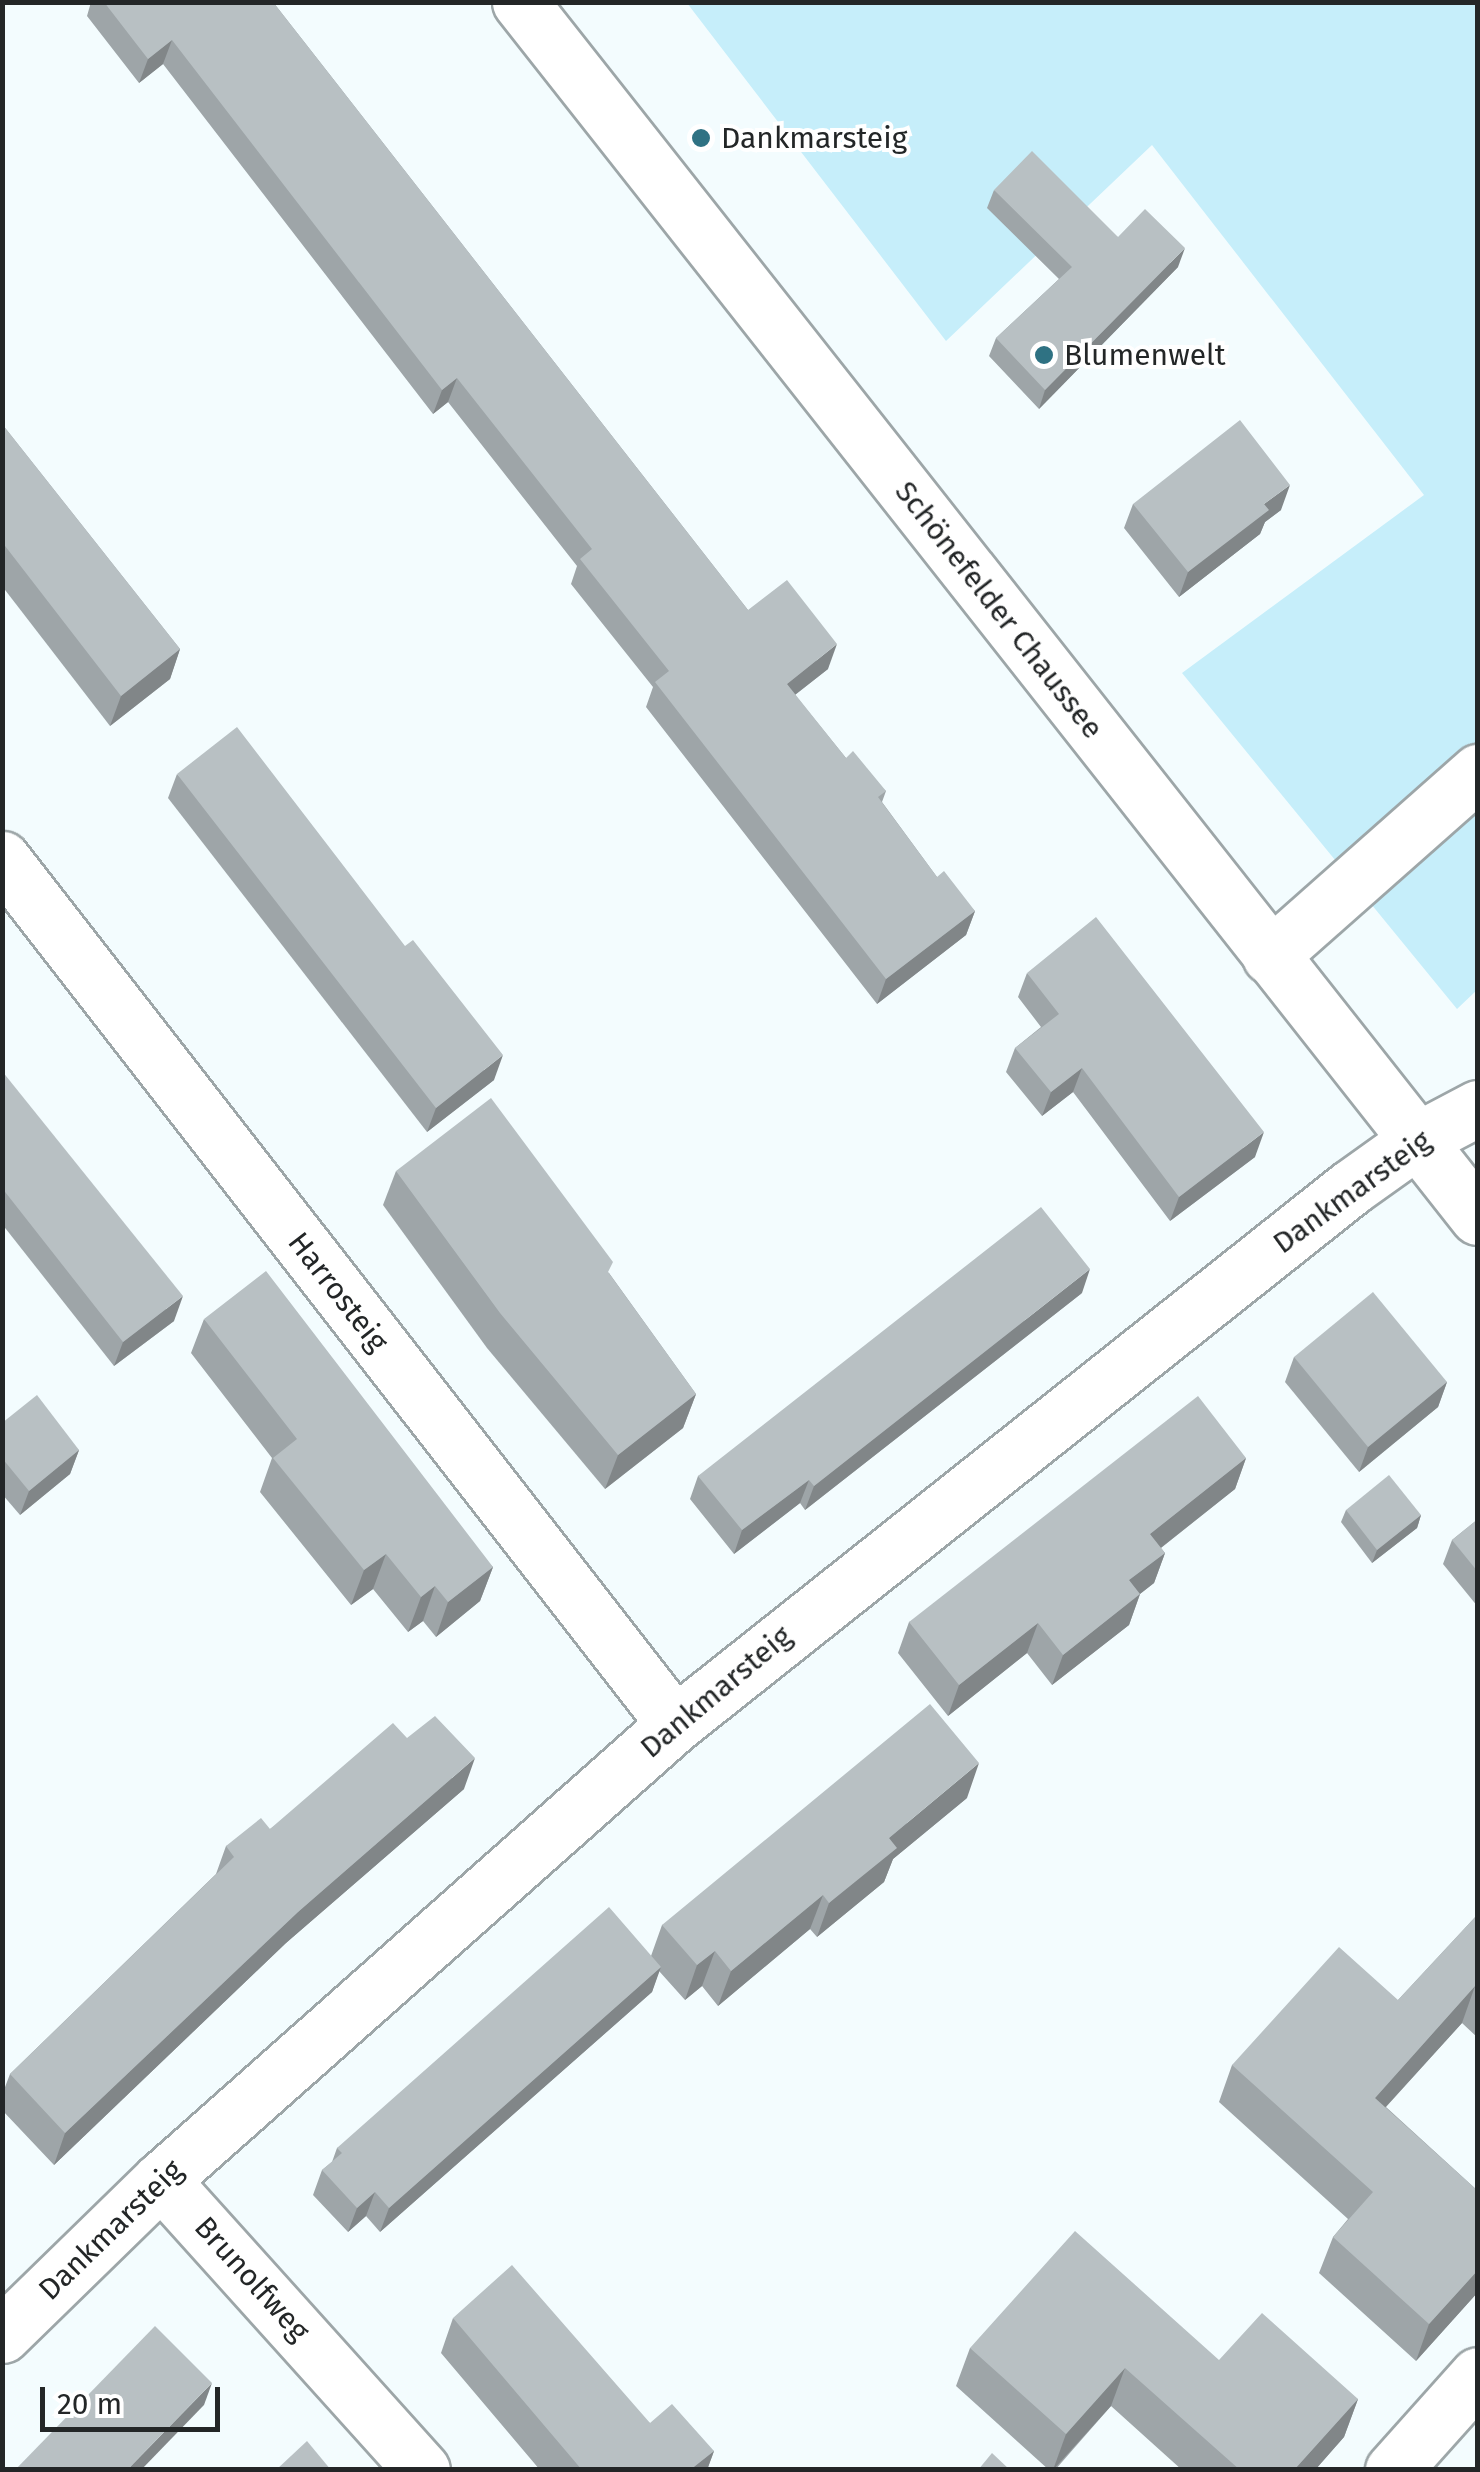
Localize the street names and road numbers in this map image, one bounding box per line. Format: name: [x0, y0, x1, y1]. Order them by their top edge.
street label: Schönefelder Chaussee: [887, 474, 1111, 746]
street label: Dankmarsteig: [1266, 1123, 1438, 1261]
street label: Harrosteig: [280, 1225, 396, 1359]
street label: Dankmarsteig: [633, 1618, 799, 1766]
street label: Dankmarsteig: [32, 2152, 190, 2308]
street label: Brunolfweg: [187, 2209, 317, 2349]

